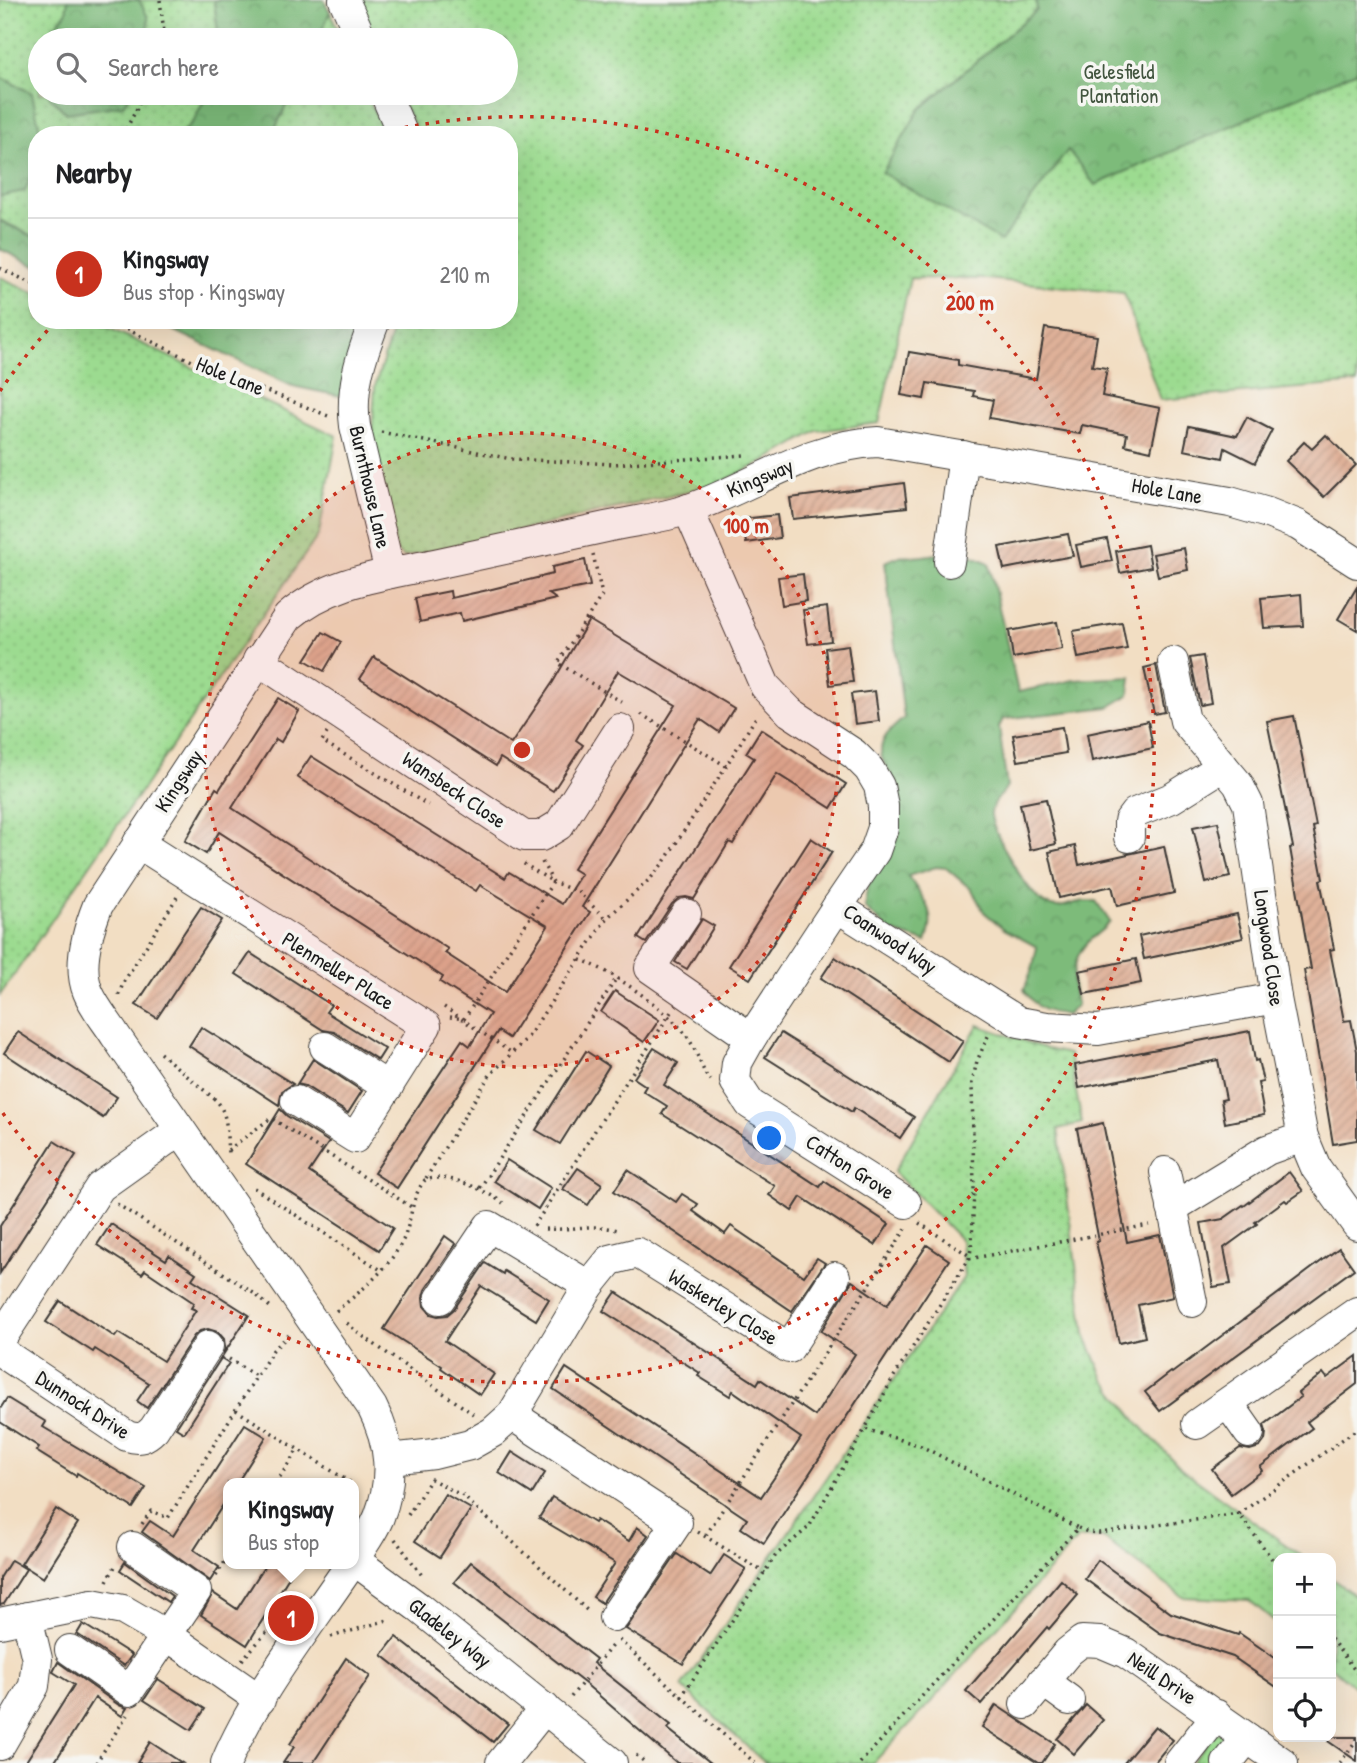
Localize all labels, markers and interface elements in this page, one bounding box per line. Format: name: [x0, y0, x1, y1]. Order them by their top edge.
search box: [28, 28, 518, 105]
icon: search: [52, 48, 90, 86]
text: Search here: [108, 49, 219, 84]
park label: Gelesfield Plantation: [1080, 57, 1158, 110]
text: Nearby: [56, 152, 132, 192]
text: Kingsway: [123, 241, 209, 276]
text: 1: [75, 259, 83, 290]
text: 210 m: [440, 259, 490, 290]
text: Bus stop · Kingsway: [123, 276, 285, 307]
text: 200 m: [946, 288, 994, 317]
street label: Hole Lane: [192, 349, 269, 402]
street label: Burnthouse Lane: [342, 423, 399, 551]
street label: Kingsway: [722, 451, 798, 504]
street label: Hole Lane: [1130, 470, 1205, 511]
text: 100 m: [723, 511, 769, 540]
centre of rings: [510, 738, 534, 762]
street label: Kingsway: [148, 744, 210, 818]
street label: Wansbeck Close: [397, 744, 512, 835]
street label: Longwood Close: [1247, 888, 1292, 1008]
street label: Coanwood Way: [838, 897, 943, 981]
street label: Plenmeller Place: [277, 925, 400, 1017]
your location: [752, 1121, 786, 1155]
street label: Catton Grove: [800, 1127, 900, 1206]
street label: Waskerley Close: [663, 1261, 784, 1352]
street label: Dunnock Drive: [30, 1363, 136, 1446]
popup: [223, 1478, 359, 1569]
text: Kingsway: [248, 1491, 334, 1526]
text: Bus stop: [248, 1526, 319, 1557]
map controls: [1273, 1553, 1336, 1742]
button: +: [1273, 1553, 1336, 1616]
street label: Gladeley Way: [403, 1591, 498, 1674]
pin: 1: [268, 1592, 314, 1644]
button: −: [1273, 1616, 1336, 1679]
street label: Neill Drive: [1122, 1644, 1203, 1711]
button: locate: [1273, 1679, 1336, 1742]

